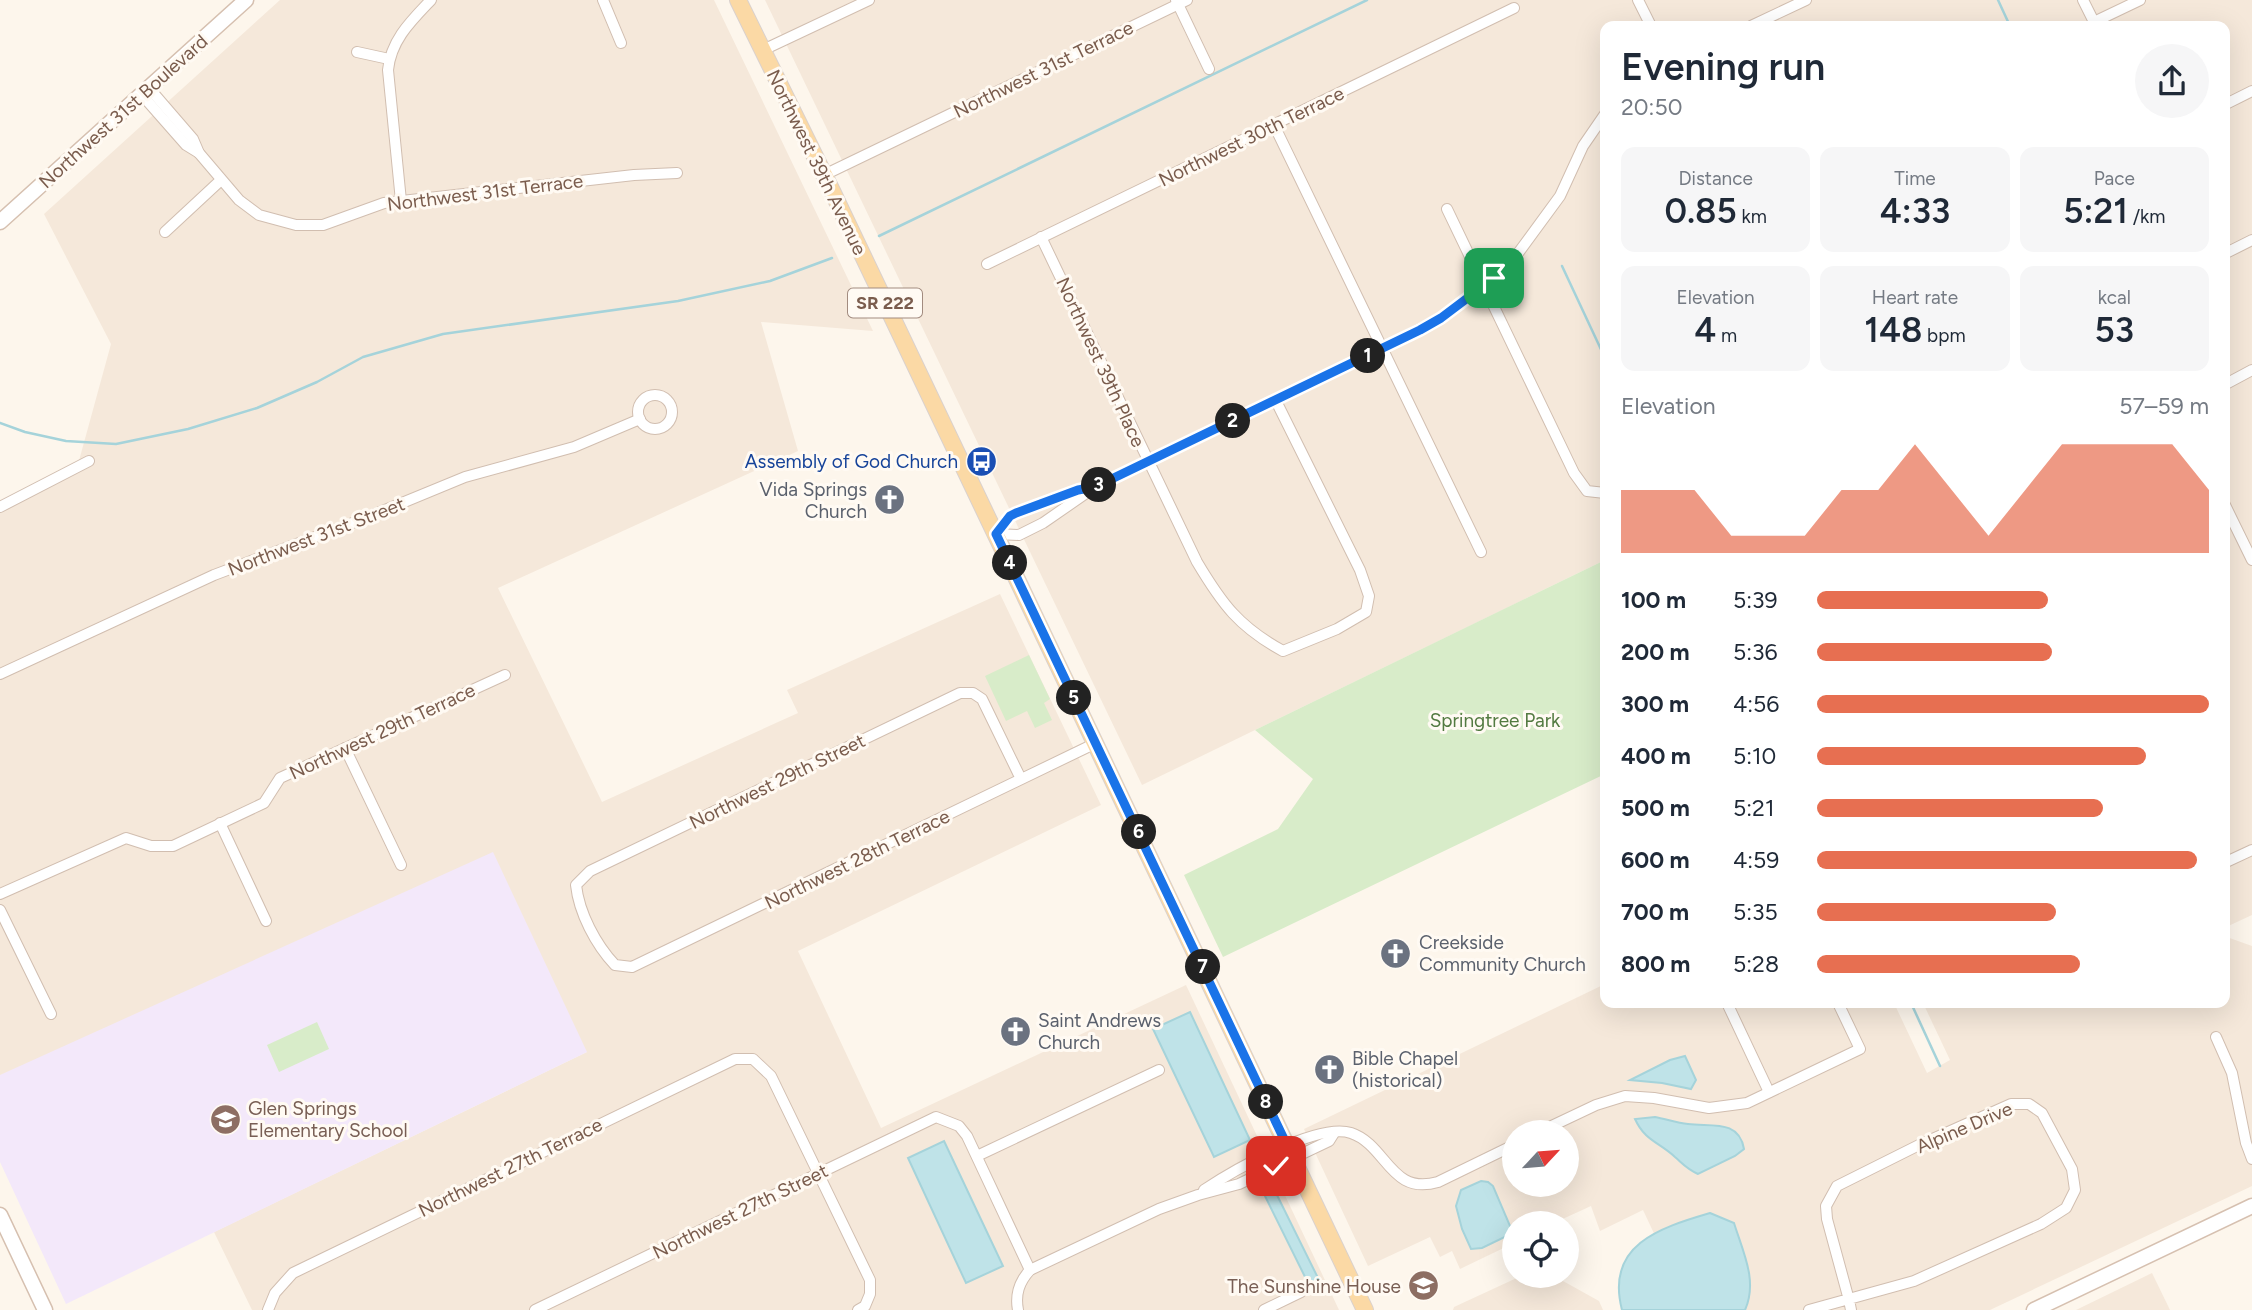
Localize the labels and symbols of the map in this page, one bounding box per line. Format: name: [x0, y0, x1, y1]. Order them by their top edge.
street label: Northwest 31st Terrace: [949, 16, 1137, 123]
street label: Northwest 31st Boulevard: [34, 30, 212, 193]
street label: Northwest 39th Avenue: [762, 66, 871, 259]
street label: Northwest 30th Terrace: [1155, 82, 1348, 191]
street label: Northwest 31st Terrace: [386, 169, 584, 216]
pin: [1464, 248, 1524, 308]
street label: Northwest 39th Place: [1051, 274, 1150, 451]
road number: SR 222: [848, 288, 922, 318]
pin: 1: [1350, 338, 1386, 374]
pin: 2: [1216, 404, 1250, 438]
bus stop icon: Assembly of God Church: [964, 444, 998, 478]
place label: Assembly of God Church: [745, 450, 958, 473]
pin: 3: [1082, 468, 1116, 503]
place label: Vida Springs Church: [760, 478, 867, 523]
church icon: Vida Springs Church: [873, 483, 907, 517]
street label: Northwest 31st Street: [224, 492, 408, 581]
pin: 4: [992, 546, 1028, 580]
street label: Northwest 29th Terrace: [286, 678, 479, 785]
pin: 5: [1056, 680, 1092, 716]
park label: Springtree Park: [1430, 709, 1561, 732]
street label: Northwest 29th Street: [686, 729, 869, 834]
street label: Northwest 28th Terrace: [761, 805, 954, 914]
pin: 6: [1122, 814, 1156, 850]
place label: Creekside Community Church: [1419, 931, 1586, 976]
church icon: Creekside Community Church: [1379, 936, 1413, 970]
pin: 7: [1186, 950, 1220, 984]
place label: Saint Andrews Church: [1038, 1009, 1161, 1054]
church icon: Saint Andrews Church: [998, 1014, 1032, 1048]
place label: Bible Chapel (historical): [1352, 1047, 1458, 1092]
church icon: Bible Chapel (historical): [1312, 1052, 1346, 1086]
pin: 8: [1248, 1084, 1284, 1120]
place label: Glen Springs Elementary School: [248, 1097, 408, 1142]
street label: Alpine Drive: [1913, 1097, 2016, 1158]
school or university icon: Glen Springs Elementary School: [208, 1102, 242, 1136]
street label: Northwest 27th Terrace: [415, 1113, 606, 1222]
north arrow: [1502, 1120, 1578, 1197]
pin: [1246, 1136, 1306, 1196]
street label: Northwest 27th Street: [649, 1159, 832, 1264]
school or university icon: The Sunshine House: [1407, 1269, 1441, 1303]
place label: The Sunshine House: [1227, 1275, 1401, 1298]

